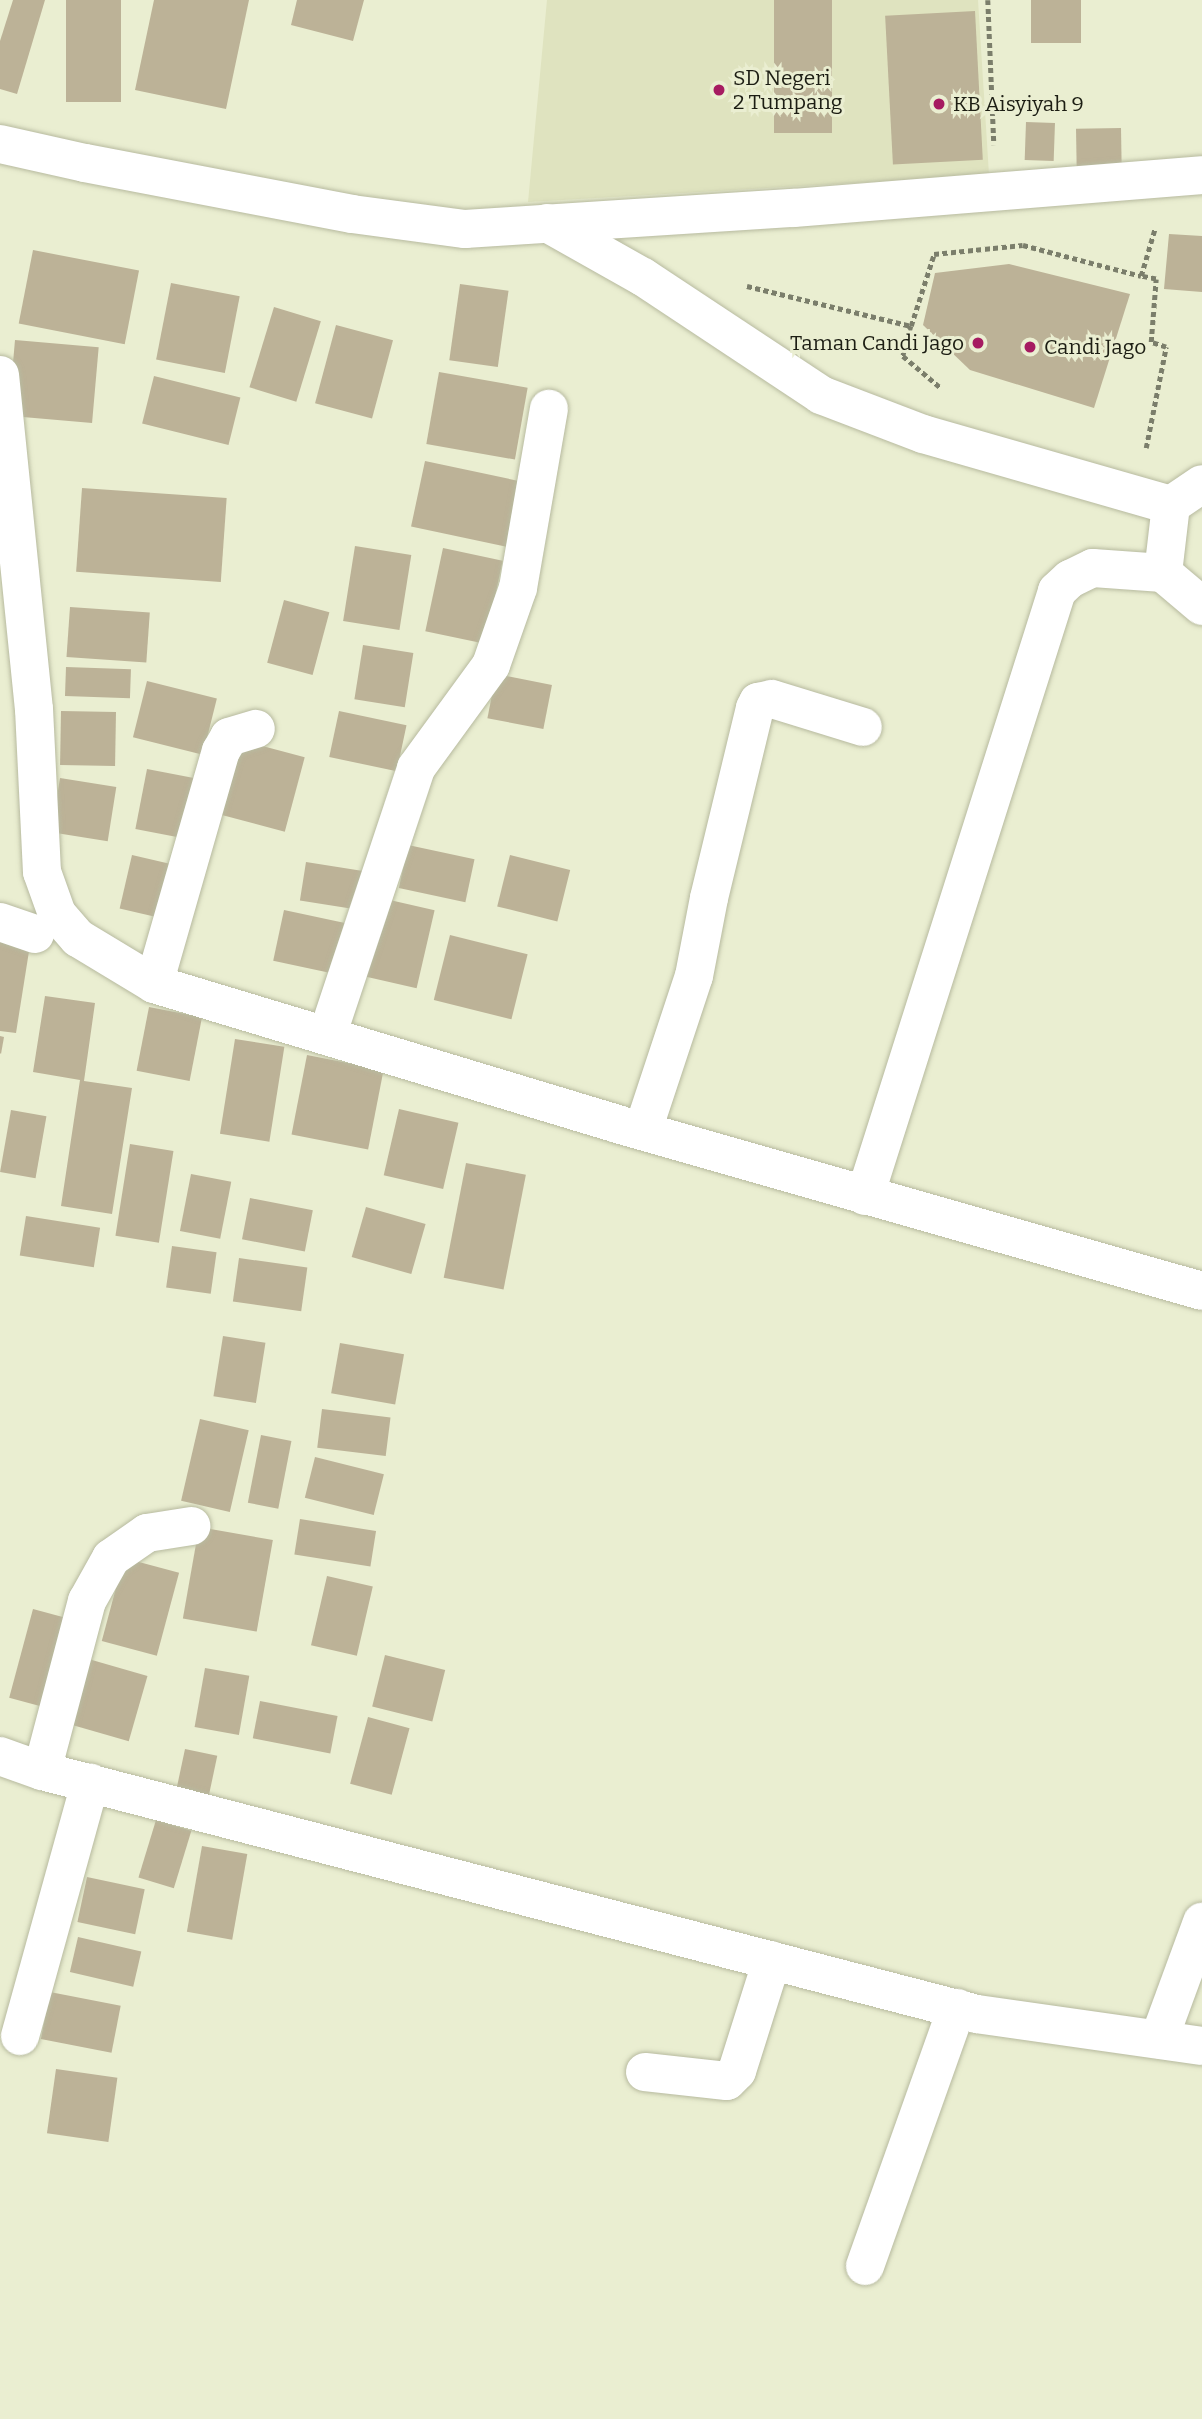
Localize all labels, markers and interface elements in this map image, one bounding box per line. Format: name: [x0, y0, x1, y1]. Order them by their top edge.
place label: SD Negeri 2 Tumpang: [733, 65, 843, 115]
marker: SD Negeri 2 Tumpang: [711, 82, 727, 98]
place label: KB Aisyiyah 9: [953, 91, 1084, 117]
marker: KB Aisyiyah 9: [931, 96, 947, 112]
place label: Taman Candi Jago: [790, 330, 964, 356]
place label: Candi Jago: [1044, 334, 1146, 360]
marker: Taman Candi Jago: [970, 335, 986, 351]
marker: Candi Jago: [1022, 339, 1038, 355]

